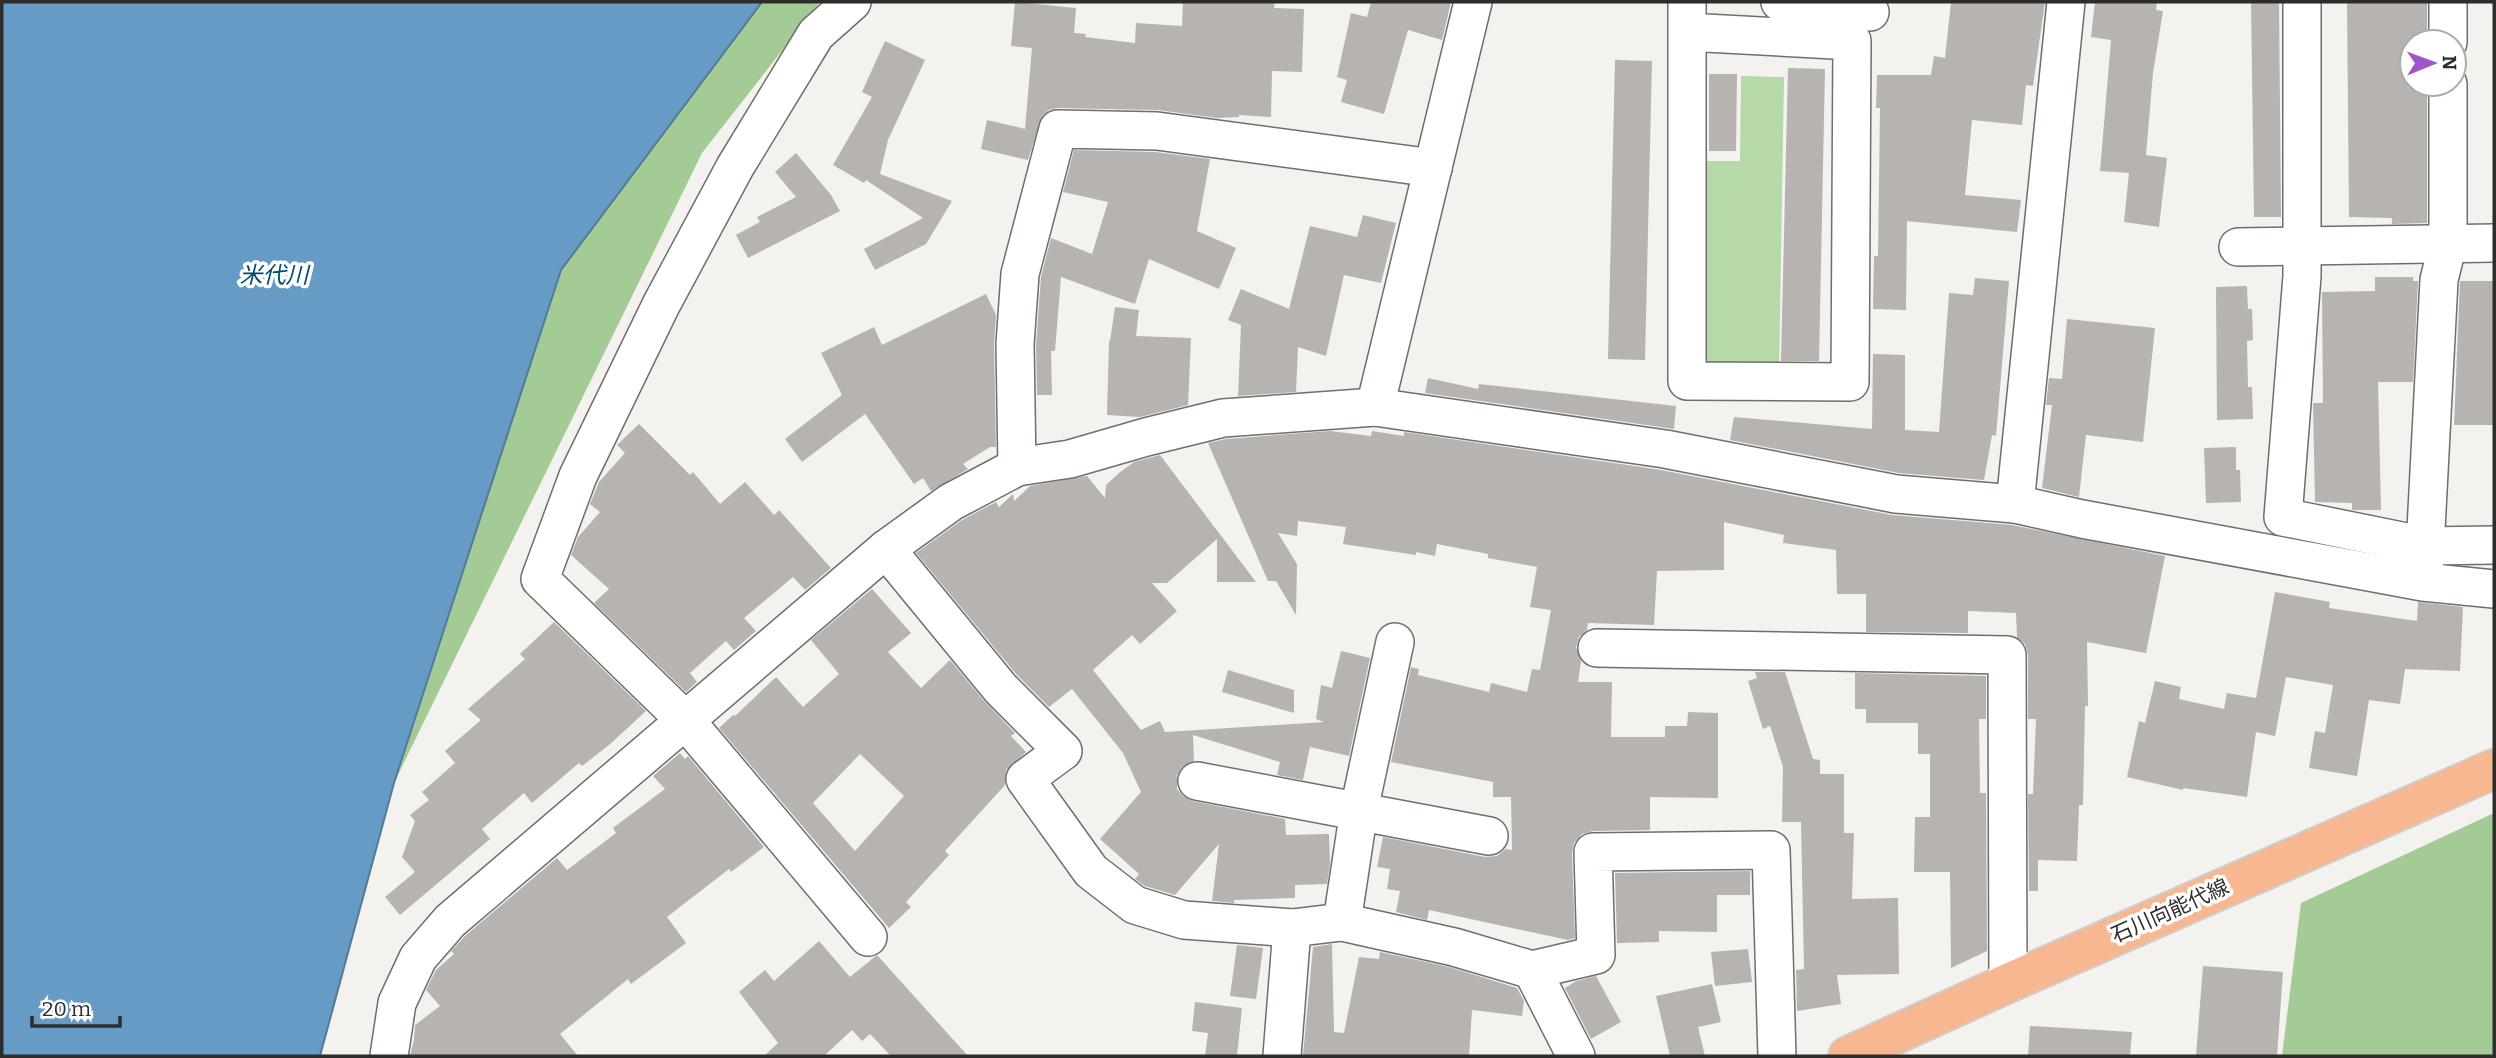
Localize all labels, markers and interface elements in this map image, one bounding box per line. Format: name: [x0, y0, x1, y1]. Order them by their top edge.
north arrow: [2398, 28, 2468, 98]
text: N: [2438, 55, 2461, 71]
water label: 米代川: [240, 261, 312, 289]
street label: 石川向能代線: [2107, 873, 2233, 949]
scale bar: [32, 984, 119, 1028]
text: 20 m: [42, 996, 91, 1022]

